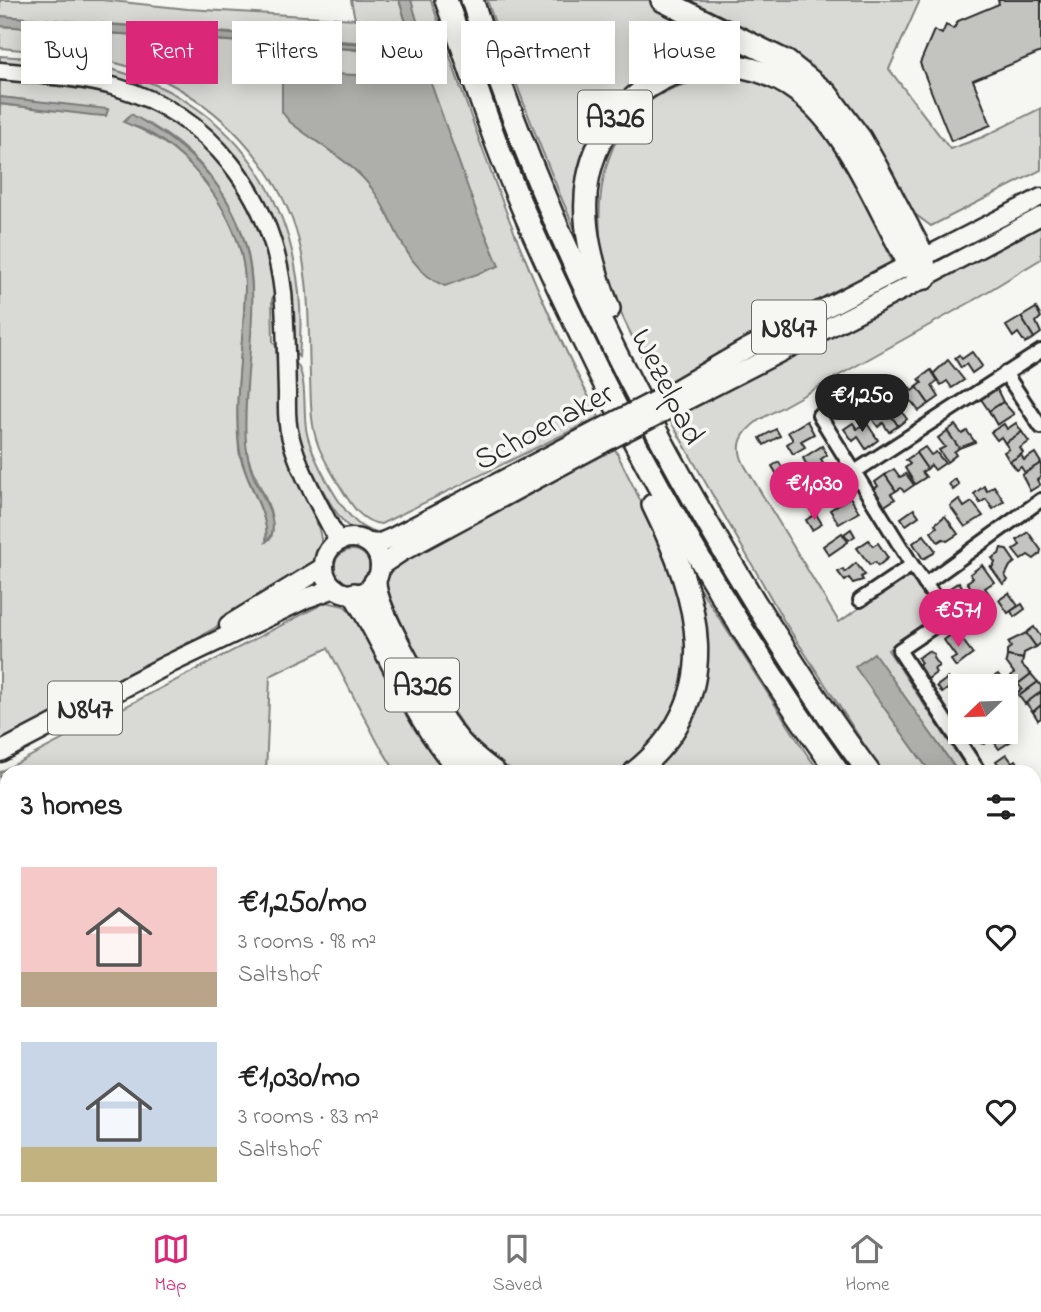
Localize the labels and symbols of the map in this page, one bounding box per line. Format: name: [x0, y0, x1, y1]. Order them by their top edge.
road number: A326: [578, 91, 652, 144]
road number: N847: [752, 300, 826, 354]
street label: Wezelpad: [617, 321, 715, 454]
street label: Schoenaker: [466, 372, 623, 485]
pin: €1,250: [805, 374, 919, 434]
pin: €1,030: [757, 462, 871, 522]
pin: €571: [917, 590, 999, 649]
road number: A326: [385, 658, 459, 712]
north arrow: [948, 674, 1018, 744]
road number: N847: [48, 681, 122, 734]

